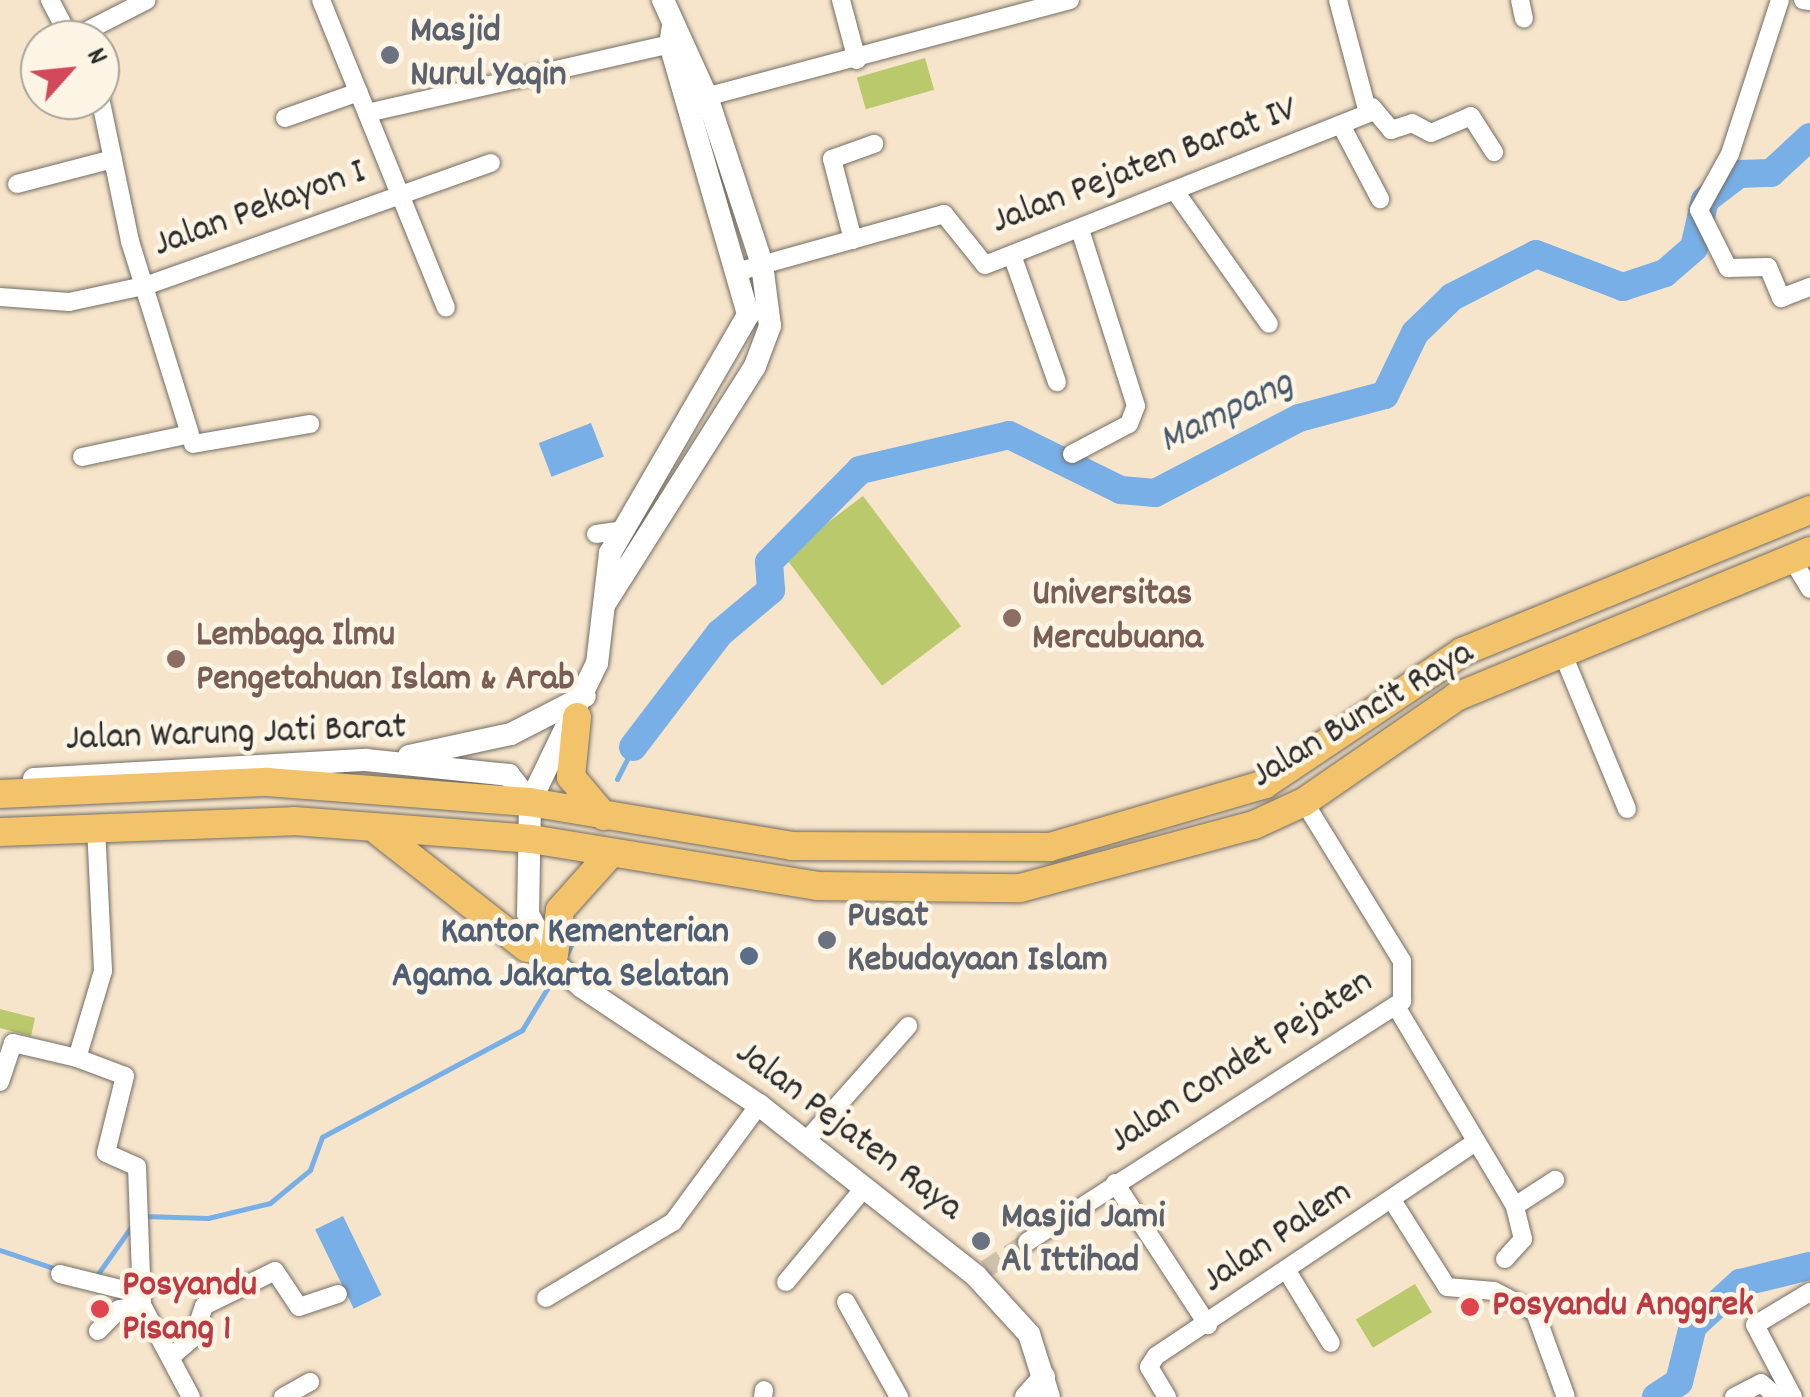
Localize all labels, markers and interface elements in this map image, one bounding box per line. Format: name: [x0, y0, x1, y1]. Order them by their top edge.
place label: Masjid Nurul Yaqin: [410, 10, 567, 100]
north arrow: [20, 20, 120, 120]
text: N: [74, 42, 116, 73]
marker: Masjid Nurul Yaqin: [379, 44, 401, 66]
street label: Jalan Pejaten Barat IV: [986, 88, 1304, 246]
street label: Jalan Pekayon I: [148, 151, 372, 269]
water label: Mampang: [1152, 361, 1302, 467]
place label: Universitas Mercubuana: [1032, 573, 1203, 662]
marker: Universitas Mercubuana: [1001, 607, 1023, 629]
place label: Lembaga Ilmu Pengetahuan Islam & Arab: [196, 614, 575, 704]
street label: Jalan Buncit Raya: [1244, 632, 1482, 800]
marker: Lembaga Ilmu Pengetahuan Islam & Arab: [165, 648, 187, 670]
street label: Jalan Warung Jati Barat: [65, 706, 407, 764]
place label: Pusat Kebudayaan Islam: [847, 895, 1108, 984]
place label: Kantor Kementerian Agama Jakarta Selatan: [392, 911, 729, 1001]
marker: Pusat Kebudayaan Islam: [816, 929, 838, 951]
marker: Kantor Kementerian Agama Jakarta Selatan: [738, 945, 760, 967]
street label: Jalan Condet Pejaten: [1102, 961, 1382, 1165]
street label: Jalan Pejaten Raya: [725, 1032, 971, 1232]
street label: Jalan Palem: [1194, 1171, 1362, 1305]
place label: Masjid Jami Al Ittihad: [1001, 1196, 1165, 1286]
marker: Masjid Jami Al Ittihad: [970, 1230, 992, 1252]
place label: Posyandu Pisang 1: [122, 1264, 257, 1354]
place label: Posyandu Anggrek: [1492, 1284, 1754, 1330]
marker: Posyandu Anggrek: [1457, 1294, 1483, 1320]
marker: Posyandu Pisang 1: [87, 1296, 113, 1322]

